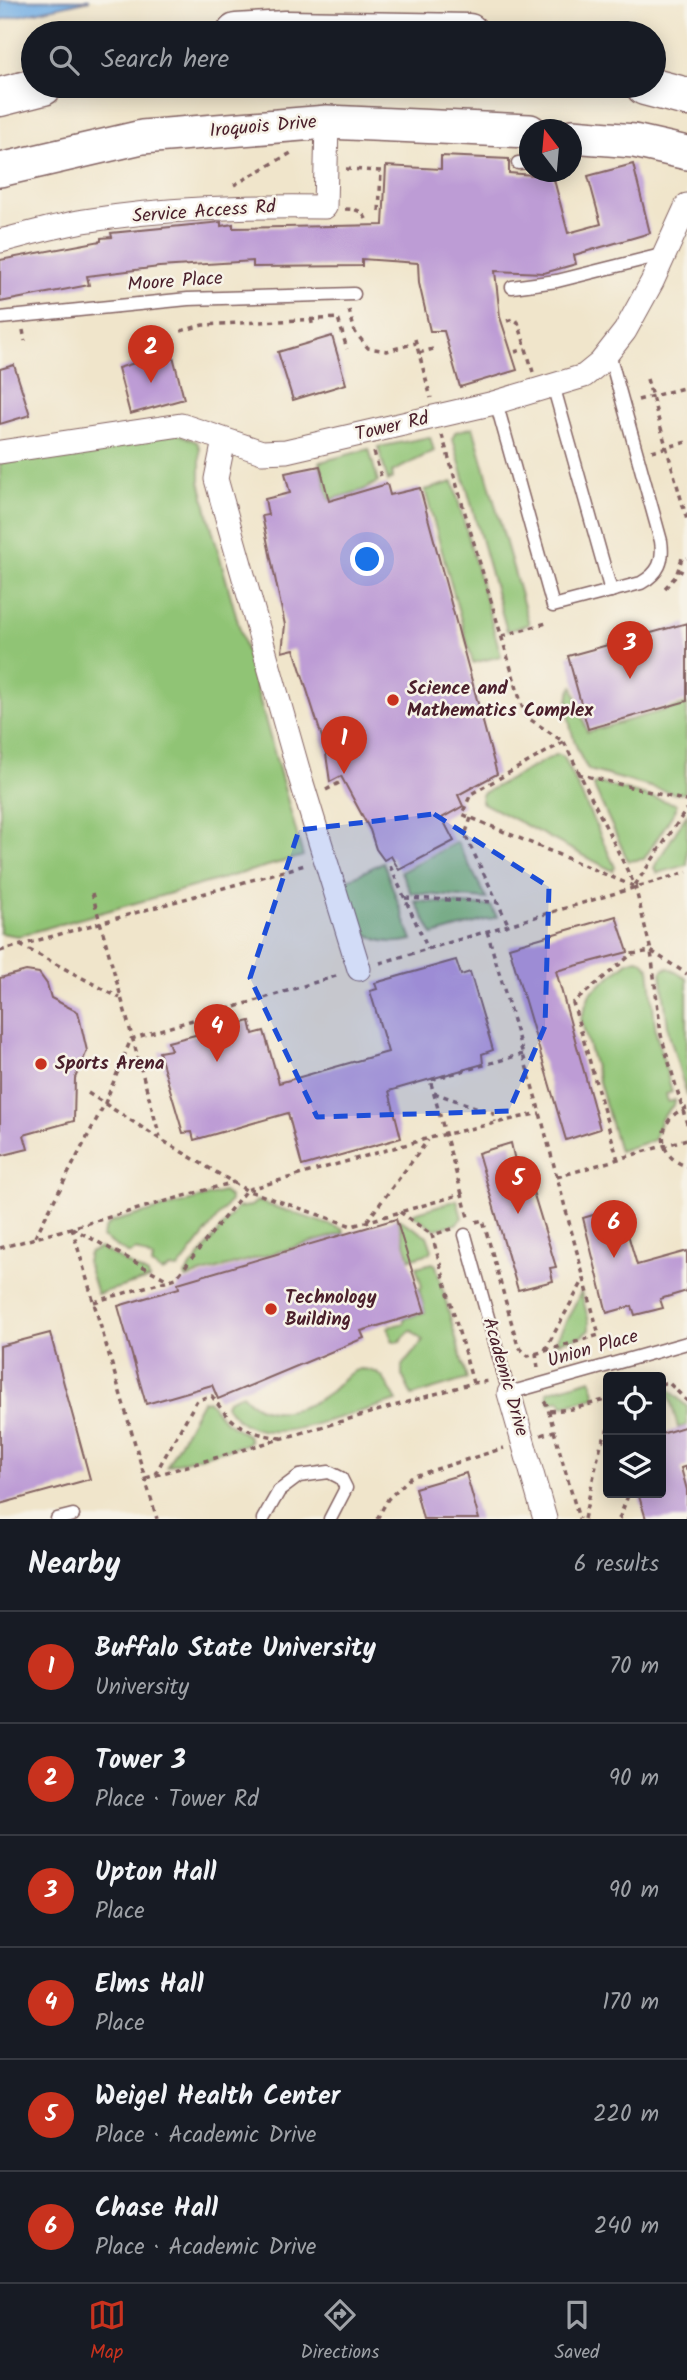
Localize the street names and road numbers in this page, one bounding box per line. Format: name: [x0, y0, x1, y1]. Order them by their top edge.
street label: Iroquois Drive: [208, 107, 318, 147]
street label: Service Access Rd: [131, 192, 277, 232]
street label: Moore Place: [126, 264, 224, 300]
street label: Tower Rd: [352, 404, 432, 450]
street label: Academic Drive: [474, 1314, 536, 1440]
street label: Union Place: [544, 1322, 642, 1376]

